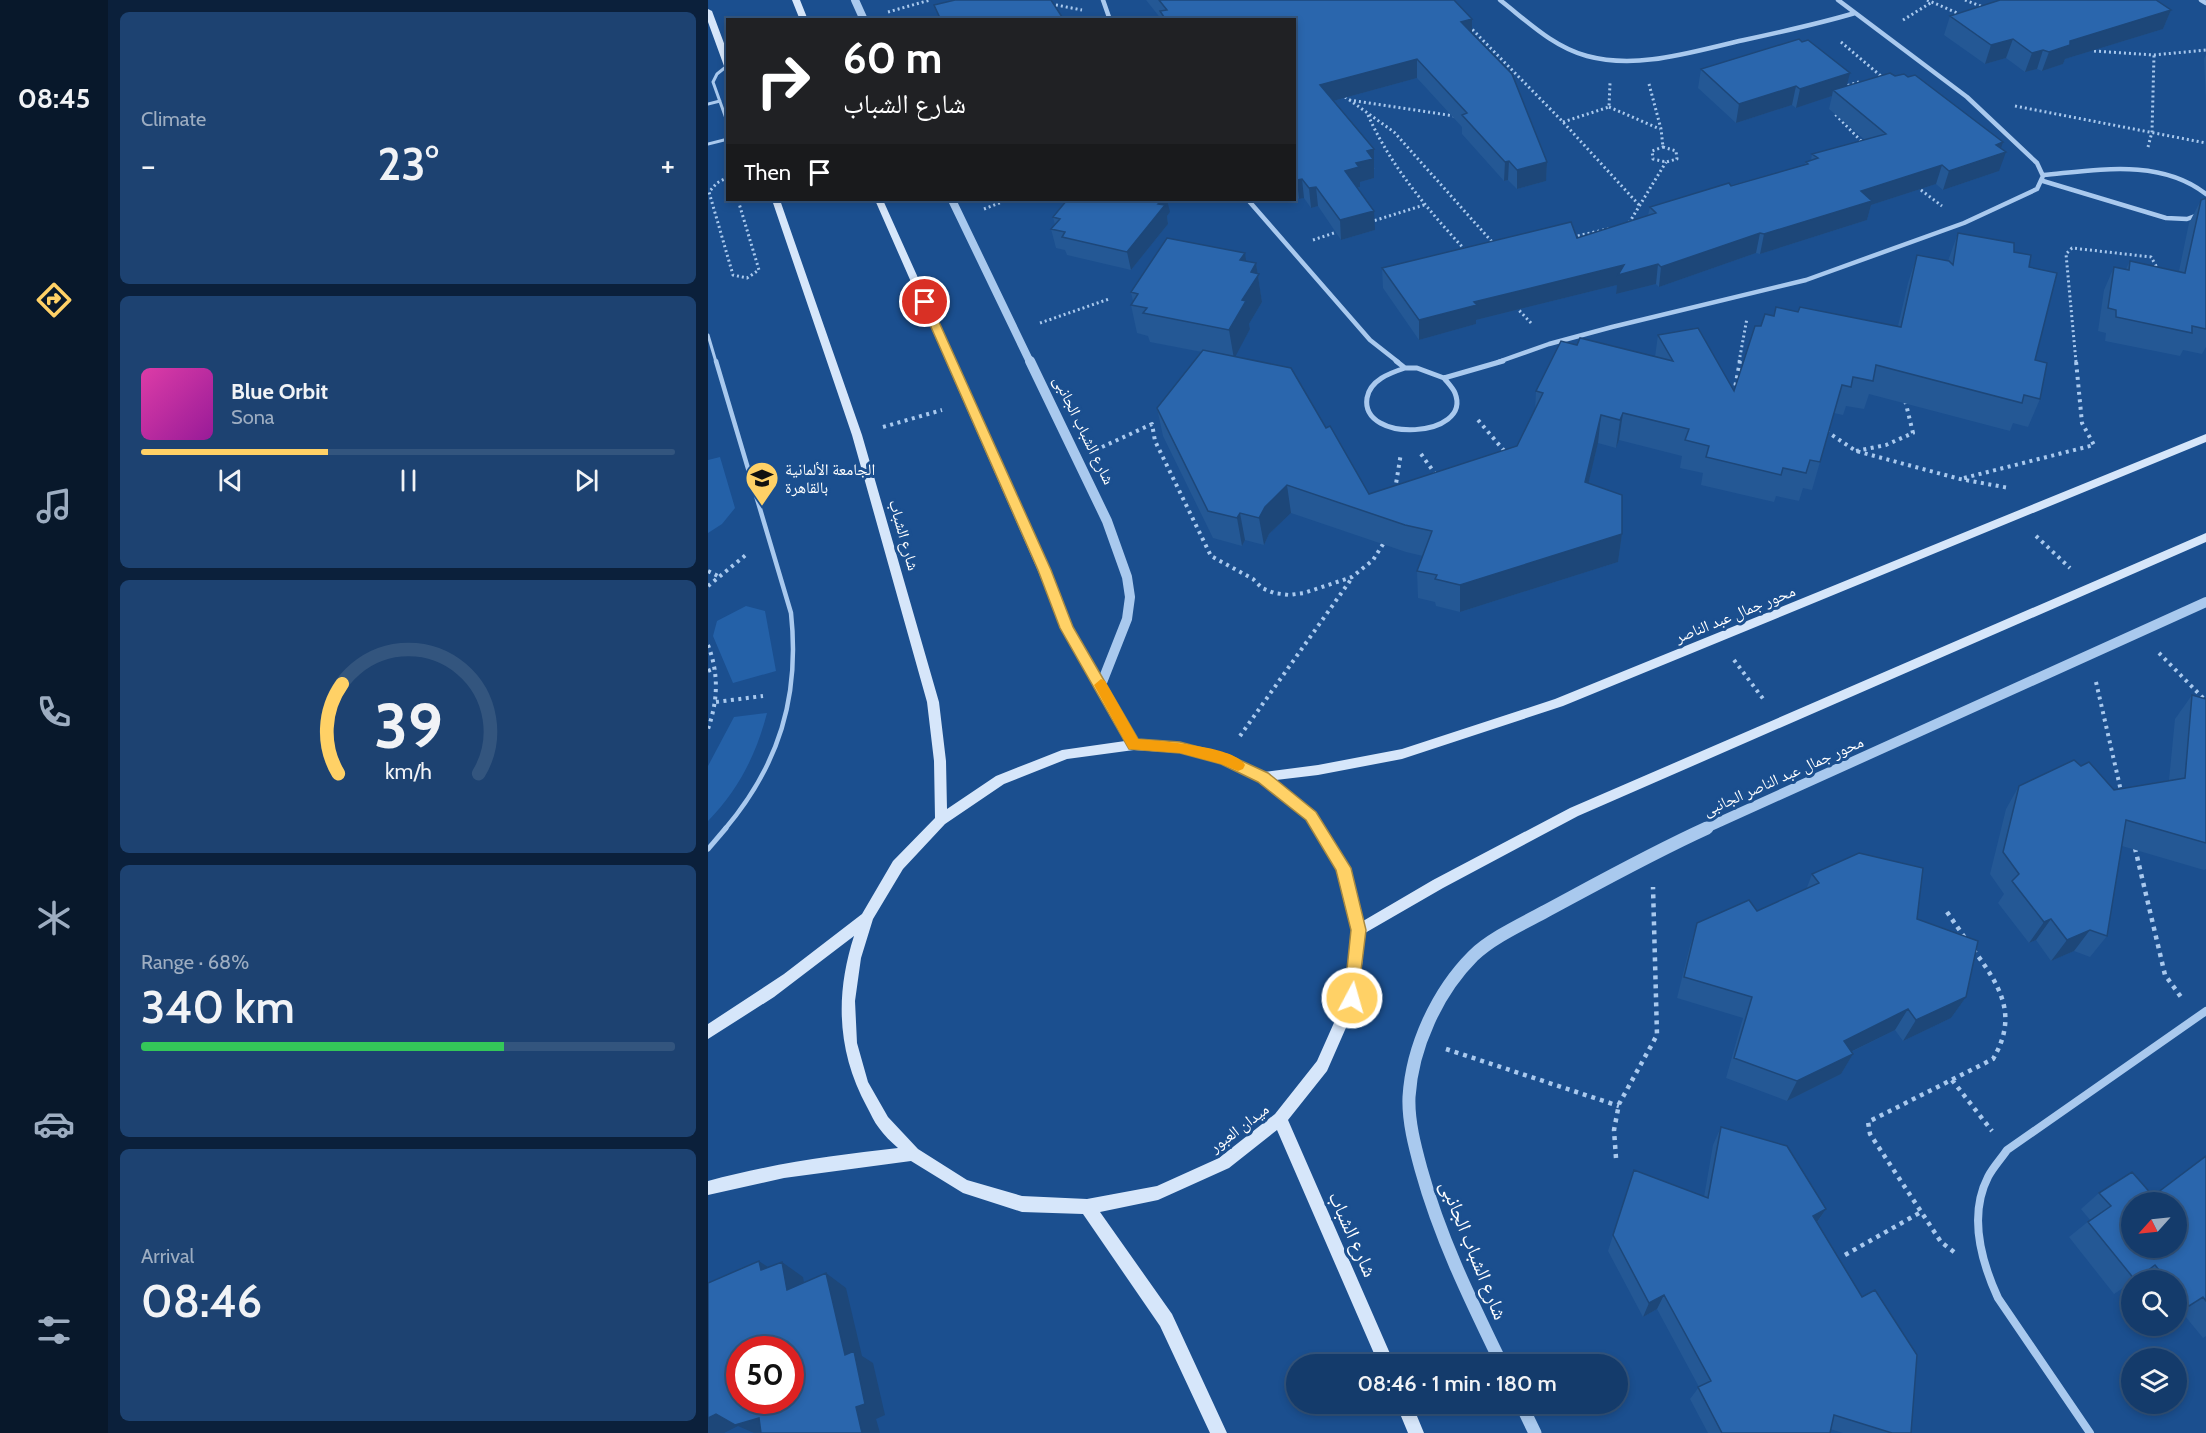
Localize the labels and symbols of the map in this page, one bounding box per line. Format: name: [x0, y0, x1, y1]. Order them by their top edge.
pin: [899, 276, 950, 327]
street label: شارع الشباب الجانبى: [1049, 373, 1119, 488]
school or university icon: الجامعة الألمانية بالقاهرة: [744, 460, 780, 507]
place label: الجامعة الألمانية بالقاهرة: [785, 460, 875, 497]
street label: شارع الشباب: [884, 497, 923, 573]
street label: محور جمال عبد الناصر: [1671, 581, 1798, 648]
street label: محور جمال عبد الناصر الجانبى: [1700, 732, 1867, 821]
position arrow: [1320, 966, 1384, 1030]
street label: ميدان العبور: [1205, 1099, 1273, 1158]
street label: شارع الشباب الجانبى: [1434, 1177, 1513, 1324]
street label: شارع الشباب: [1323, 1187, 1382, 1281]
north arrow: [2121, 1192, 2187, 1258]
speed limit sign: 50: [726, 1336, 804, 1414]

